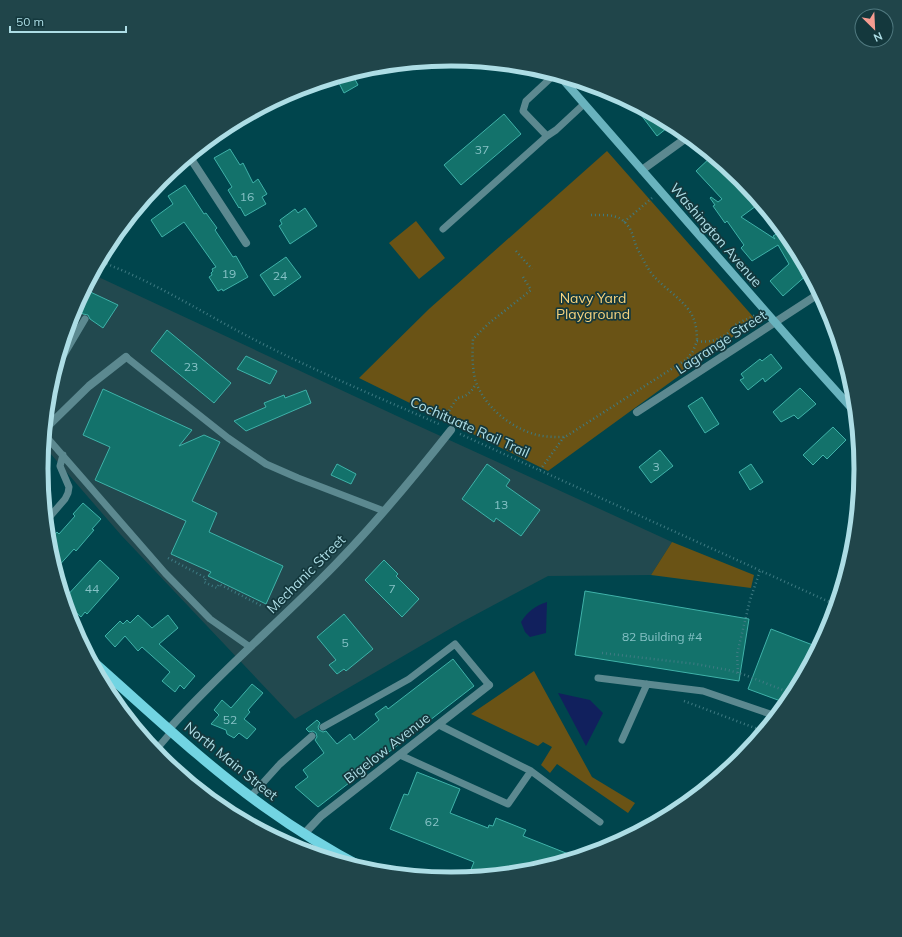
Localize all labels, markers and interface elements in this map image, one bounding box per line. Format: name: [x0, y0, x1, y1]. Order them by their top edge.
scale bar: [10, 8, 126, 34]
north arrow: [854, 8, 894, 48]
text: 50 m: [16, 14, 44, 29]
text: N: [871, 29, 885, 45]
house number: 37: [475, 142, 489, 157]
street label: Washington Avenue: [666, 179, 766, 291]
house number: 16: [240, 189, 254, 204]
house number: 19: [222, 266, 236, 281]
house number: 24: [273, 268, 287, 283]
park label: Navy Yard Playground: [556, 289, 630, 323]
street label: Lagrange Street: [672, 306, 770, 378]
house number: 23: [184, 359, 198, 374]
street label: Cochituate Rail Trail: [407, 393, 533, 461]
house number: 3: [652, 459, 660, 474]
house number: 13: [494, 497, 508, 512]
street label: Mechanic Street: [263, 531, 349, 617]
house number: 44: [85, 581, 99, 596]
house number: 7: [388, 581, 396, 596]
house number: 82 Building #4: [622, 629, 702, 644]
house number: 5: [341, 635, 349, 650]
street label: Bigelow Avenue: [340, 709, 434, 787]
house number: 52: [223, 712, 237, 727]
street label: North Main Street: [181, 718, 281, 804]
house number: 62: [425, 814, 439, 829]

